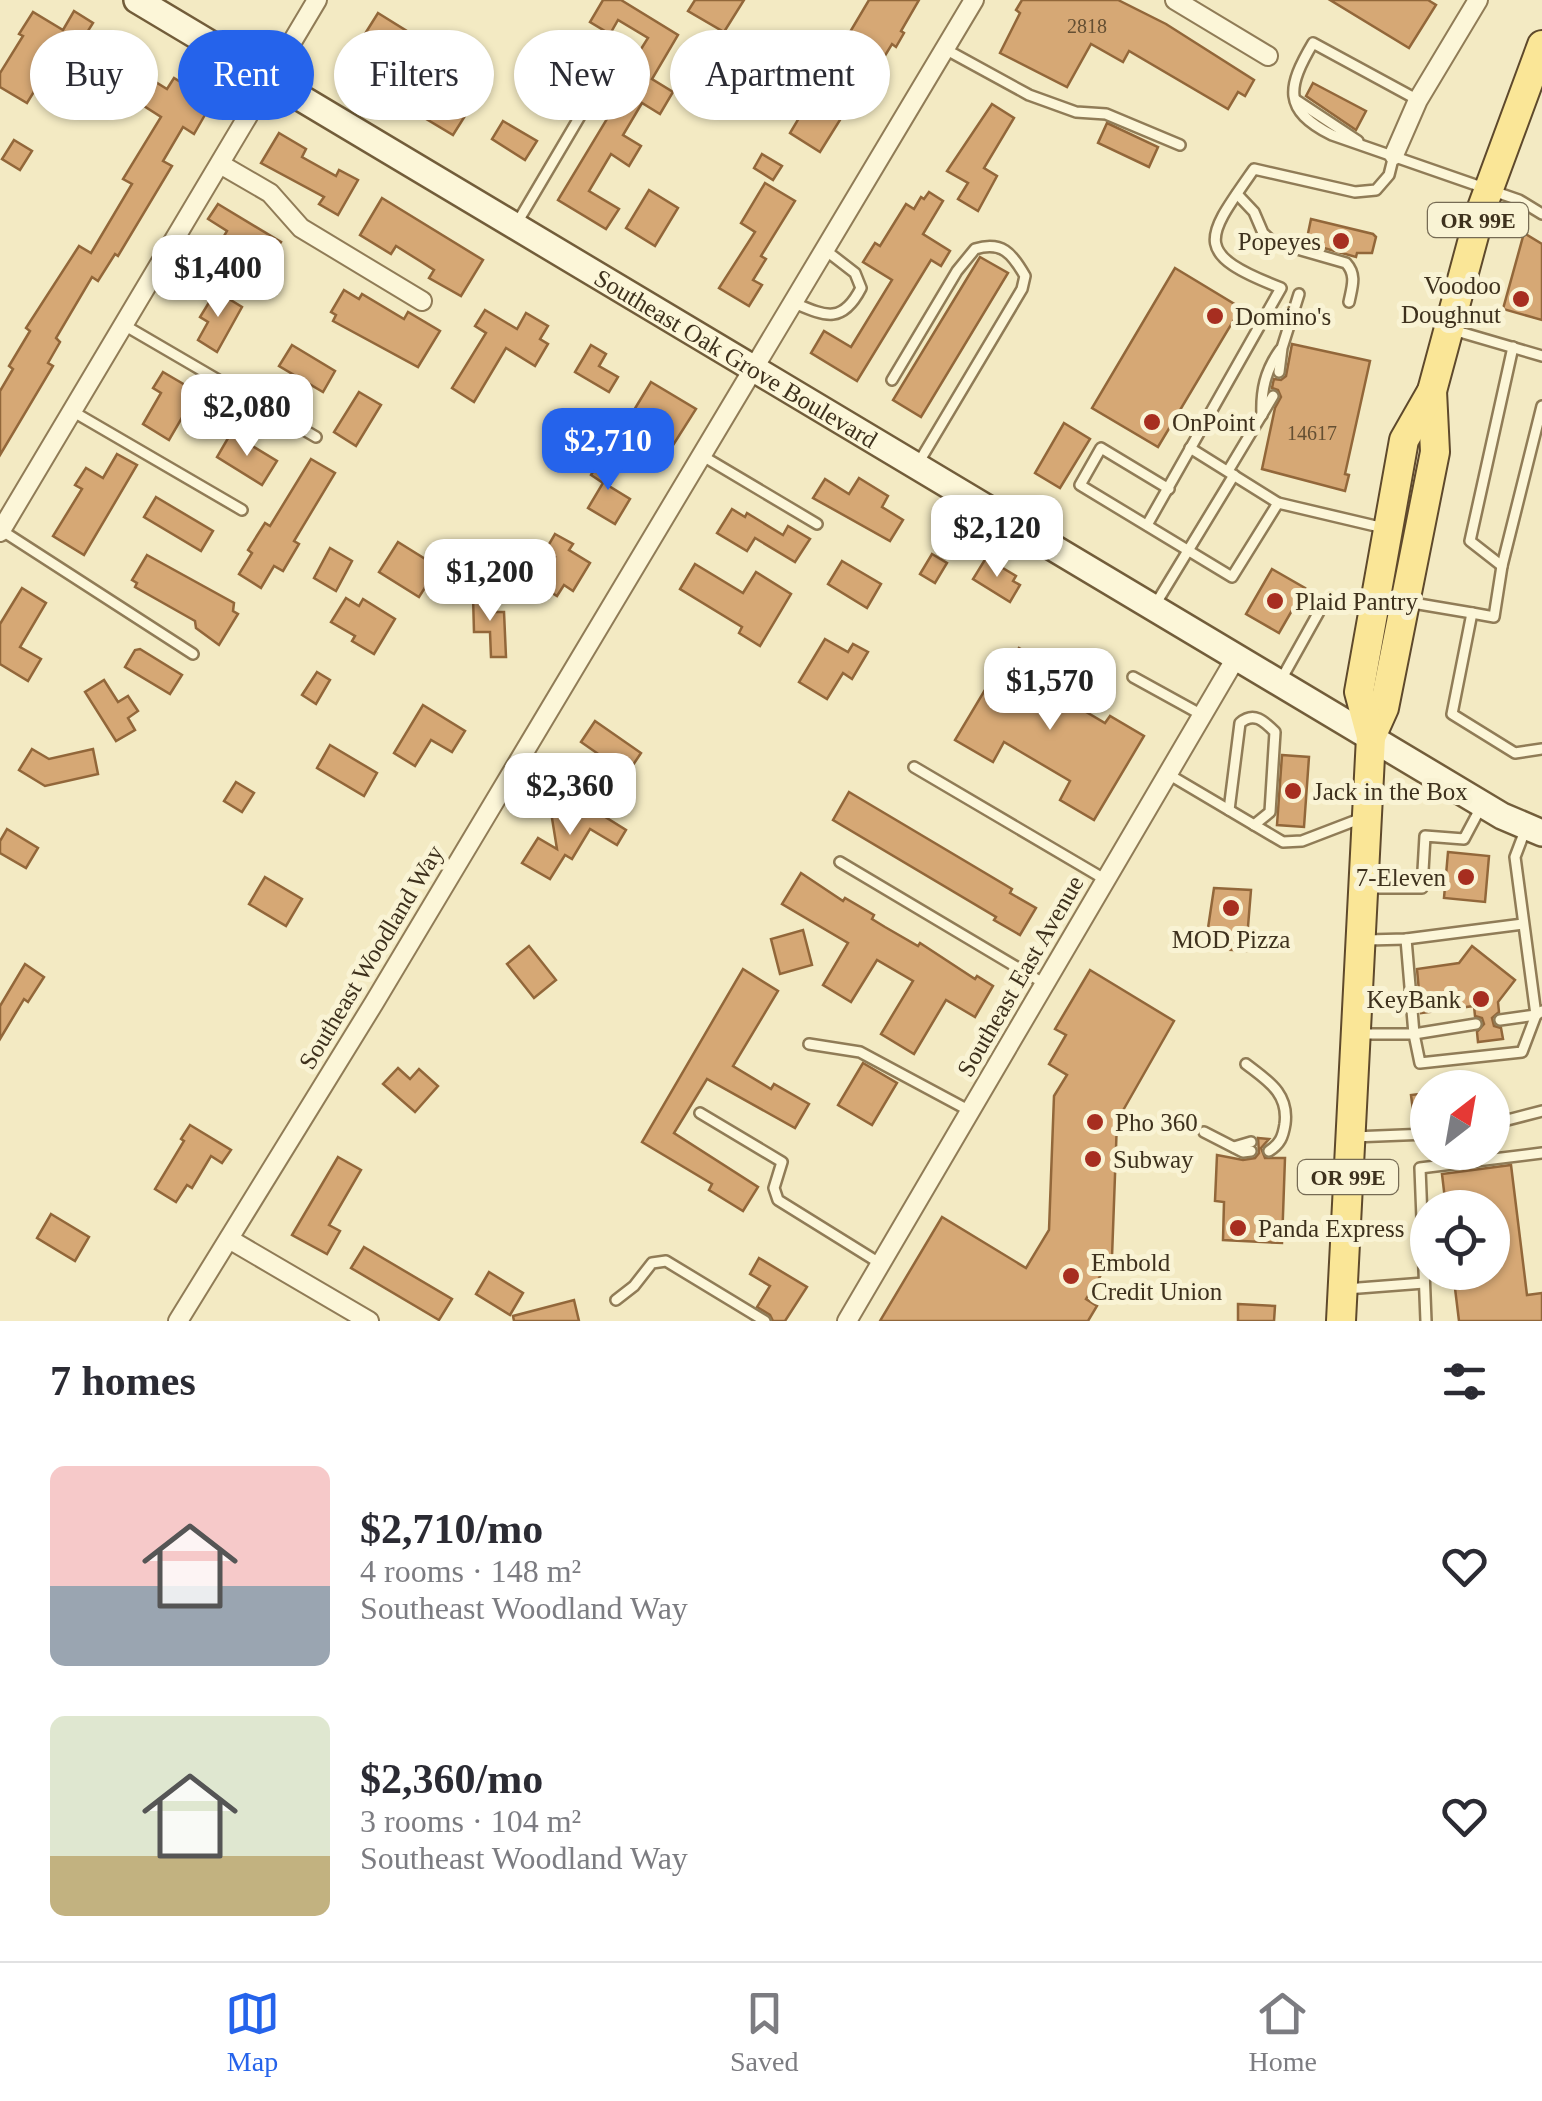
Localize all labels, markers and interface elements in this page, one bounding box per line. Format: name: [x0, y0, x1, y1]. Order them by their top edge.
house number: 2818: [1067, 15, 1107, 37]
chip: Buy: [30, 30, 158, 120]
chip: Rent: [178, 30, 314, 120]
chip: Filters: [334, 30, 494, 120]
chip: New: [514, 30, 650, 120]
chip: Apartment: [670, 30, 890, 120]
road number: OR 99E: [1428, 203, 1528, 237]
place label: Popeyes: [1238, 228, 1321, 255]
marker: Popeyes: [1330, 230, 1352, 252]
pin: $1,400: [137, 235, 299, 320]
text: $1,400: [174, 249, 262, 285]
street label: Southeast Oak Grove Boulevard: [590, 263, 883, 453]
place label: Voodoo Doughnut: [1401, 272, 1501, 328]
marker: Voodoo Doughnut: [1510, 288, 1532, 310]
place label: Domino's: [1235, 303, 1331, 330]
marker: Domino's: [1204, 305, 1226, 327]
pin: $2,080: [166, 374, 328, 459]
text: $2,080: [203, 388, 291, 424]
pin: $2,710: [527, 408, 689, 493]
place label: OnPoint: [1172, 409, 1255, 436]
marker: OnPoint: [1141, 411, 1163, 433]
text: $2,710: [564, 422, 652, 458]
house number: 14617: [1287, 422, 1337, 444]
pin: $2,120: [916, 495, 1078, 580]
text: $2,120: [953, 509, 1041, 545]
pin: $1,200: [409, 539, 571, 624]
text: $1,200: [446, 553, 534, 589]
place label: Plaid Pantry: [1295, 588, 1418, 615]
marker: Plaid Pantry: [1264, 590, 1286, 612]
pin: $1,570: [969, 648, 1131, 733]
text: $1,570: [1006, 662, 1094, 698]
pin: $2,360: [489, 753, 651, 838]
text: $2,360: [526, 767, 614, 803]
place label: Jack in the Box: [1313, 778, 1468, 805]
marker: Jack in the Box: [1282, 780, 1304, 802]
street label: Southeast Woodland Way: [293, 840, 449, 1074]
place label: 7-Eleven: [1356, 864, 1447, 891]
marker: 7-Eleven: [1455, 866, 1477, 888]
street label: Southeast East Avenue: [951, 871, 1089, 1081]
marker: MOD Pizza: [1220, 897, 1242, 919]
place label: MOD Pizza: [1172, 926, 1290, 953]
place label: KeyBank: [1367, 986, 1461, 1013]
marker: KeyBank: [1470, 988, 1492, 1010]
north arrow: [1410, 1070, 1510, 1170]
map controls: [1410, 1070, 1510, 1290]
place label: Pho 360: [1115, 1109, 1198, 1136]
marker: Pho 360: [1084, 1111, 1106, 1133]
place label: Subway: [1113, 1146, 1194, 1173]
marker: Subway: [1082, 1148, 1104, 1170]
road number: OR 99E: [1298, 1160, 1398, 1194]
button: locate: [1410, 1190, 1510, 1290]
place label: Panda Express: [1258, 1215, 1405, 1242]
marker: Panda Express: [1227, 1217, 1249, 1239]
place label: Embold Credit Union: [1091, 1249, 1223, 1305]
marker: Embold Credit Union: [1060, 1265, 1082, 1287]
icon: filters: [1437, 1354, 1492, 1409]
text: 7 homes: [50, 1358, 196, 1404]
icon: home: [130, 1506, 250, 1626]
text: $2,710/mo: [360, 1506, 543, 1552]
icon: heart: [1437, 1539, 1492, 1594]
text: 4 rooms · 148 m²: [360, 1553, 581, 1589]
text: Southeast Woodland Way: [360, 1590, 688, 1626]
icon: home: [130, 1756, 250, 1876]
text: $2,360/mo: [360, 1756, 543, 1802]
icon: heart: [1437, 1789, 1492, 1844]
text: 3 rooms · 104 m²: [360, 1803, 581, 1839]
text: Southeast Woodland Way: [360, 1840, 688, 1876]
tab: Map: [225, 1986, 280, 2078]
tab: Saved: [730, 1986, 798, 2078]
tab: Home: [1249, 1986, 1317, 2078]

